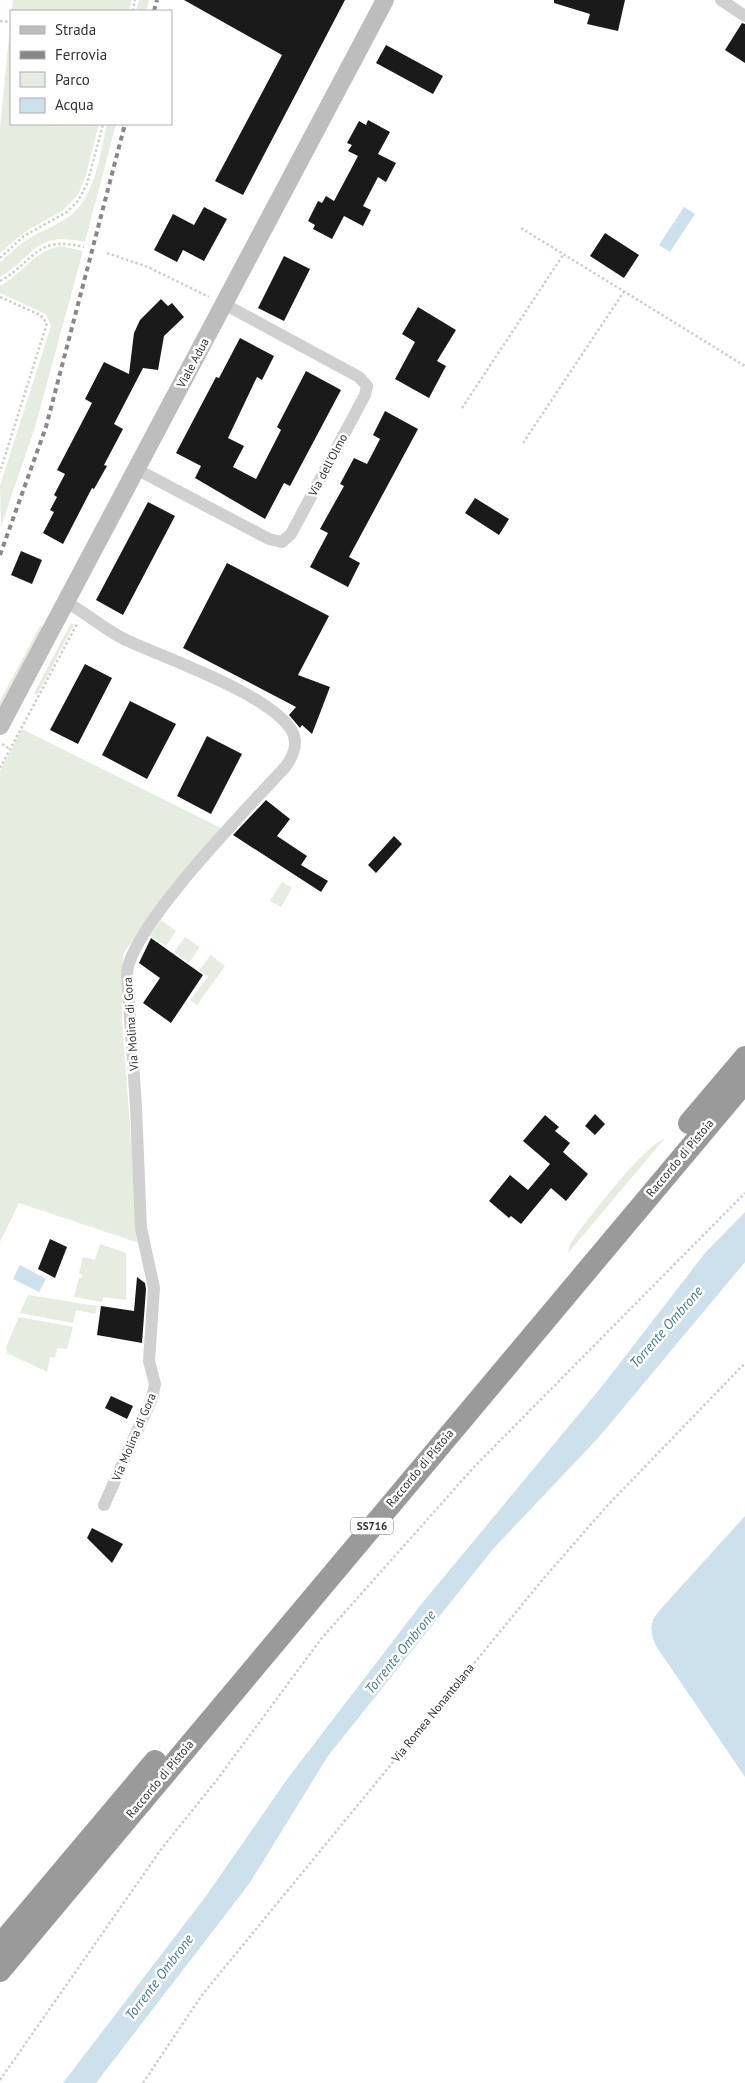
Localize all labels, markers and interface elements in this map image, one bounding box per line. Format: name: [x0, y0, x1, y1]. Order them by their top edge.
legend: [10, 10, 172, 125]
text: Strada: [55, 20, 96, 39]
text: Ferrovia: [55, 45, 107, 64]
text: Parco: [55, 70, 90, 89]
text: Acqua: [55, 95, 94, 114]
street label: Viale Adua: [173, 335, 212, 391]
street label: Via dell'Olmo: [304, 431, 350, 500]
street label: Via Molina di Gora: [120, 976, 141, 1073]
street label: Raccordo di Pistoia: [643, 1116, 717, 1200]
water label: Torrente Ombrone: [625, 1282, 707, 1372]
street label: Via Molina di Gora: [108, 1390, 159, 1484]
street label: Raccordo di Pistoia: [383, 1426, 457, 1510]
road number: SS716: [351, 1518, 393, 1534]
water label: Torrente Ombrone: [361, 1606, 440, 1698]
street label: Via Romea Nonantolana: [387, 1660, 477, 1766]
street label: Raccordo di Pistoia: [123, 1737, 197, 1821]
water label: Torrente Ombrone: [121, 1930, 197, 2023]

